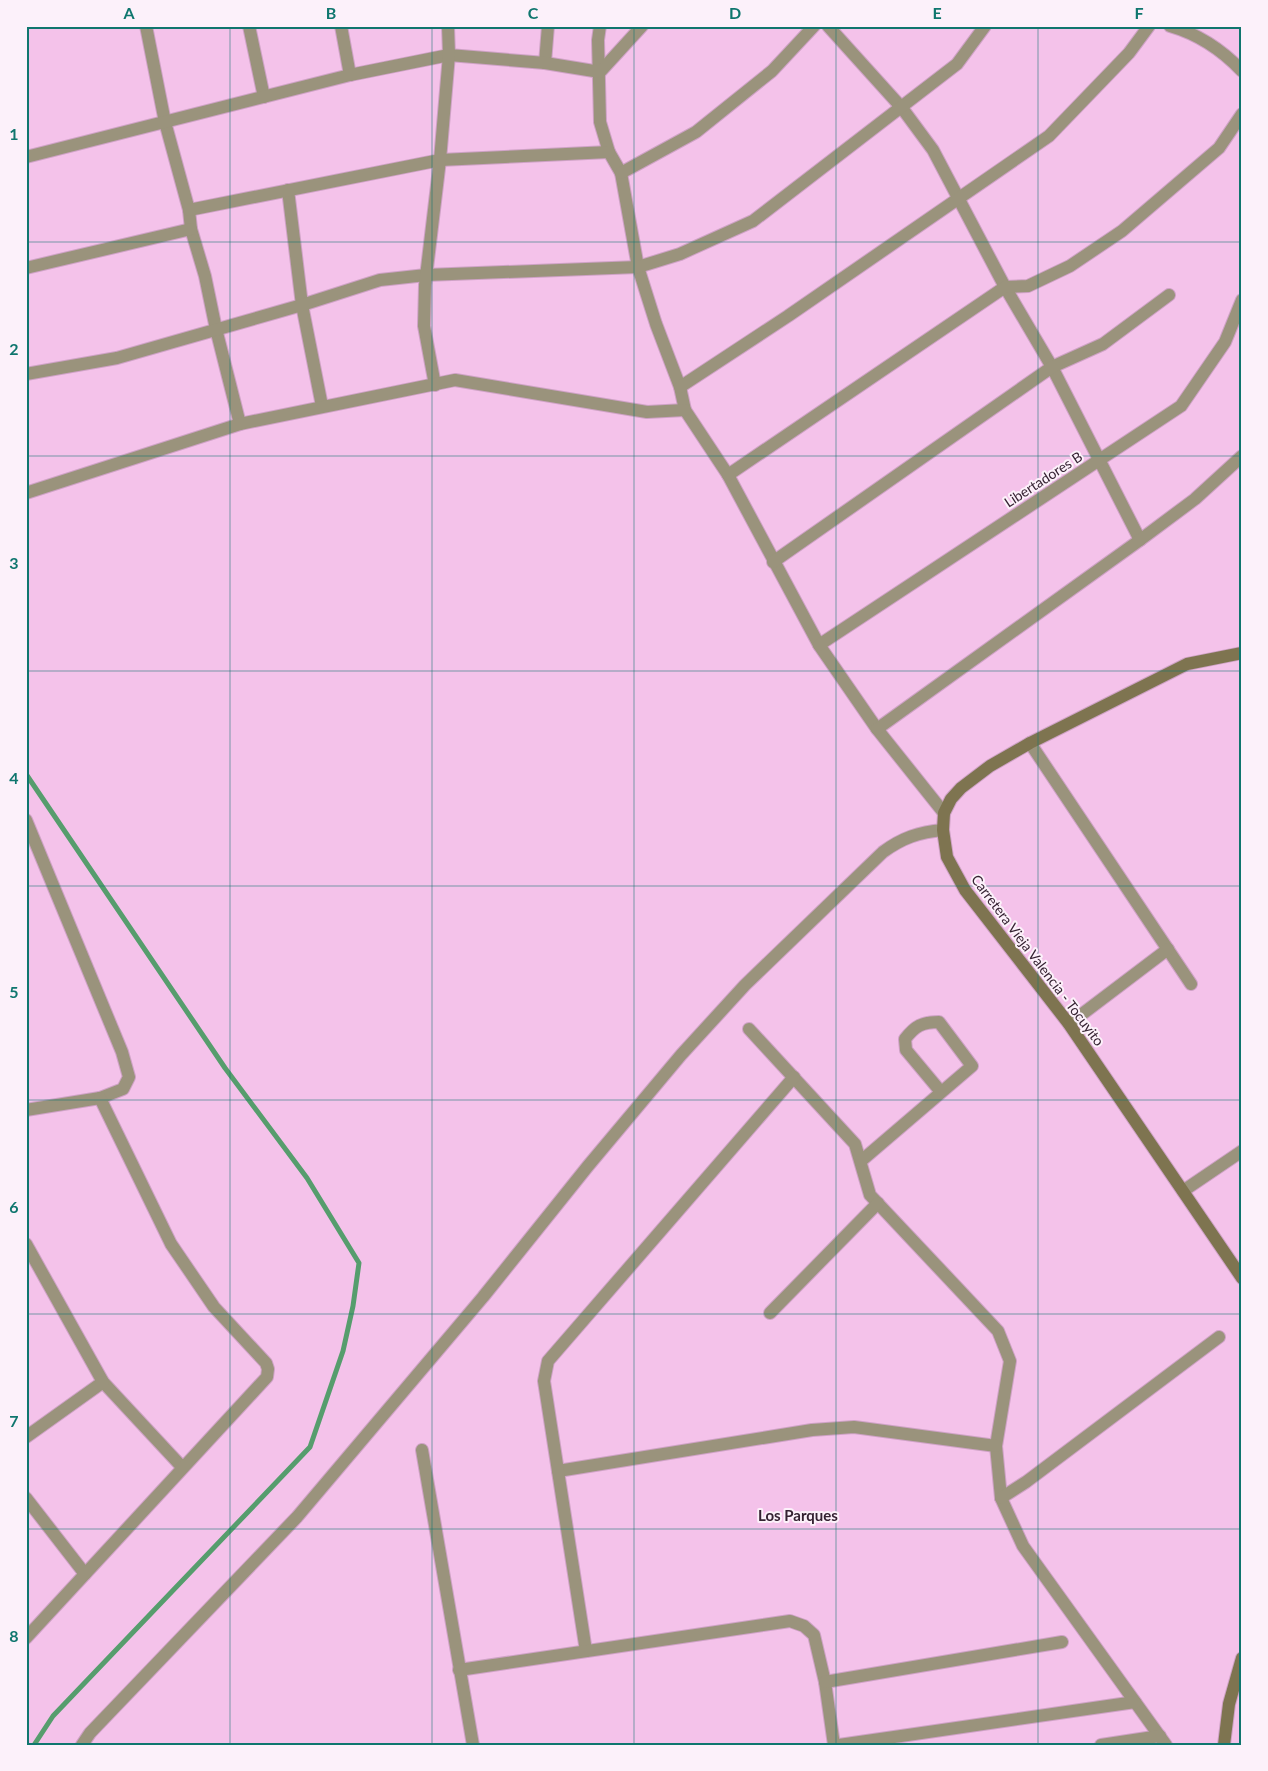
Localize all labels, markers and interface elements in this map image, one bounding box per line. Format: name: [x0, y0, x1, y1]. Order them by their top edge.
text: A: [122, 3, 135, 22]
text: B: [326, 3, 336, 22]
text: C: [528, 3, 539, 22]
text: D: [729, 3, 741, 22]
text: E: [932, 3, 942, 22]
text: F: [1134, 3, 1144, 22]
text: 1: [9, 124, 19, 143]
text: 2: [9, 339, 19, 358]
street label: Libertadores B: [1001, 447, 1085, 511]
text: 3: [9, 553, 19, 572]
text: 4: [9, 768, 19, 787]
street label: Carretera Vieja Valencia - Tocuyito: [968, 871, 1108, 1049]
text: 5: [9, 982, 19, 1001]
text: 6: [9, 1197, 19, 1216]
text: 7: [9, 1411, 19, 1430]
district label: Los Parques: [758, 1506, 838, 1524]
text: 8: [9, 1626, 19, 1645]

